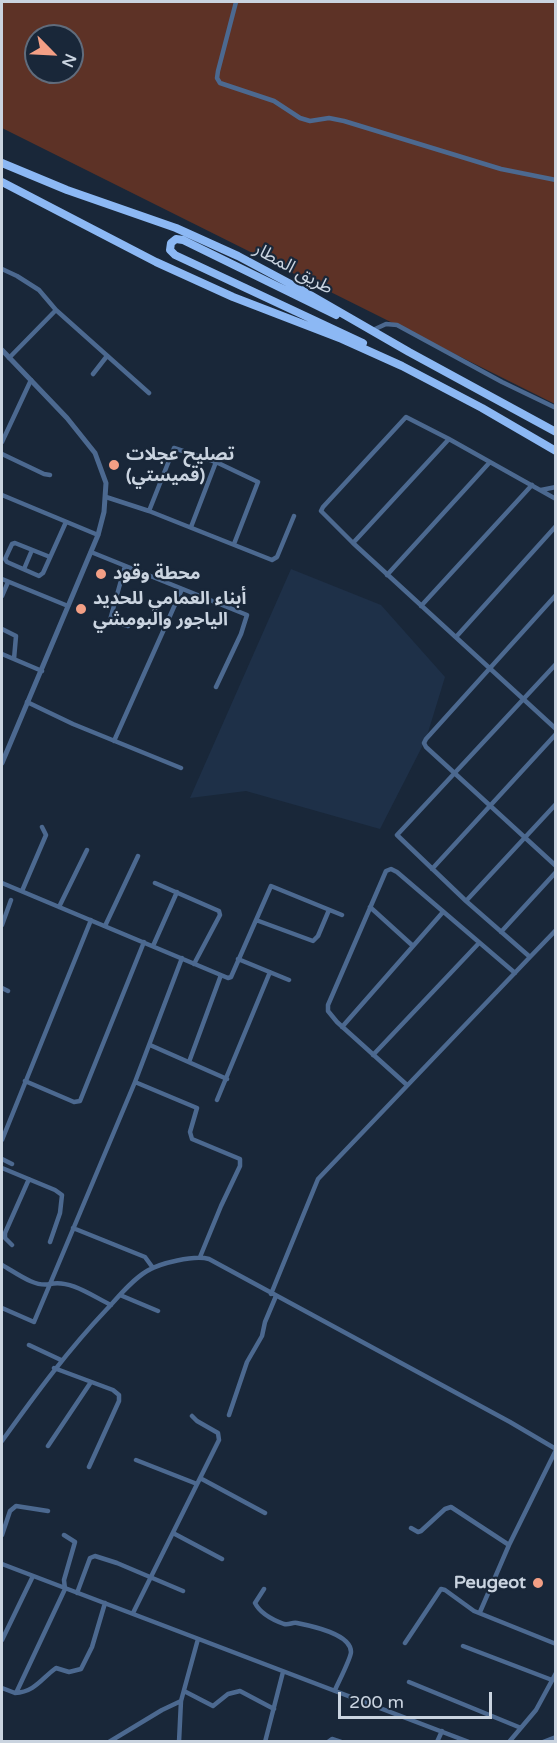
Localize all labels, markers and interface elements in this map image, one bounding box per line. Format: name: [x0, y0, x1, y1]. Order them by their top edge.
north arrow: [24, 24, 84, 84]
text: N: [57, 51, 80, 70]
street label: طريق المطار: [250, 238, 336, 300]
place label: تصليح عجلات (قميستي): [126, 444, 235, 486]
marker: تصليح عجلات (قميستي): [107, 458, 121, 472]
place label: محطة وقود: [113, 563, 200, 585]
marker: محطة وقود: [94, 567, 108, 581]
place label: أبناء العمامي للحديد الياجور والبومشي: [93, 588, 246, 630]
marker: أبناء العمامي للحديد الياجور والبومشي: [74, 602, 88, 616]
place label: Peugeot: [454, 1572, 526, 1594]
marker: Peugeot: [531, 1576, 545, 1590]
scale bar: [341, 1680, 496, 1718]
text: 200 m: [349, 1691, 404, 1713]

